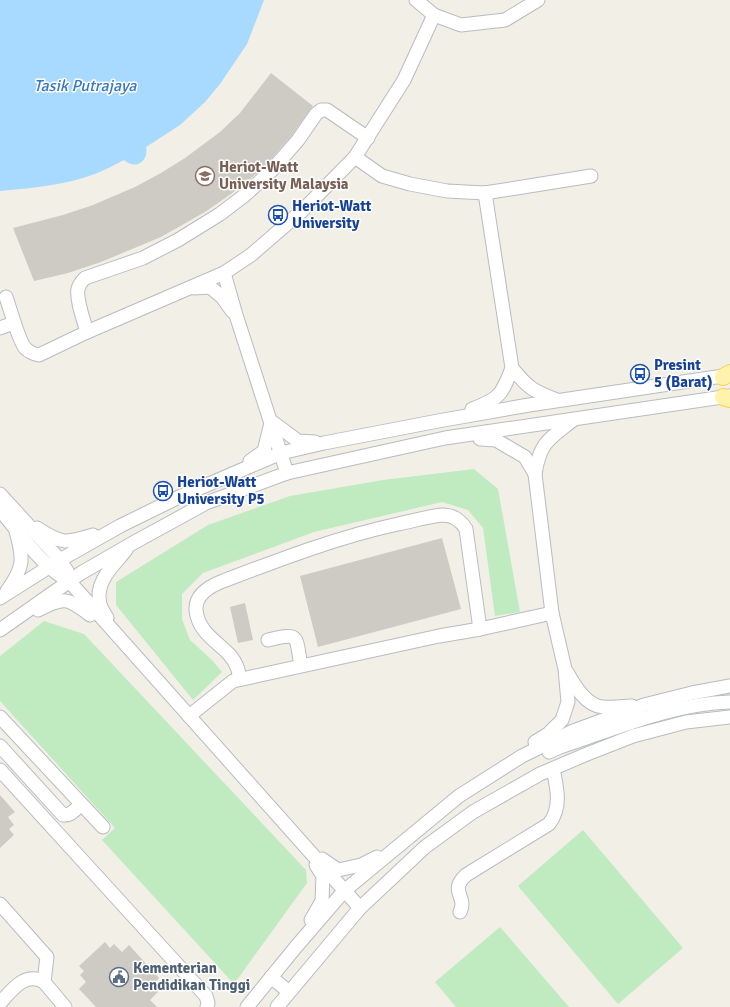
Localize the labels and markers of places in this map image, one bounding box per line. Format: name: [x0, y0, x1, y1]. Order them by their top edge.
place label: Heriot-Watt University Malaysia: [219, 158, 349, 193]
school or university icon: Heriot-Watt University Malaysia: [194, 165, 216, 187]
place label: Heriot-Watt University: [292, 197, 372, 232]
bus stop icon: Heriot-Watt University: [267, 204, 289, 226]
place label: Presint 5 (Barat): [654, 356, 713, 391]
bus stop icon: Presint 5 (Barat): [629, 363, 651, 385]
place label: Heriot-Watt University P5: [177, 473, 265, 508]
bus stop icon: Heriot-Watt University P5: [152, 480, 174, 502]
place label: Kementerian Pendidikan Tinggi: [133, 959, 250, 994]
public building icon: Kementerian Pendidikan Tinggi: [108, 966, 130, 988]

